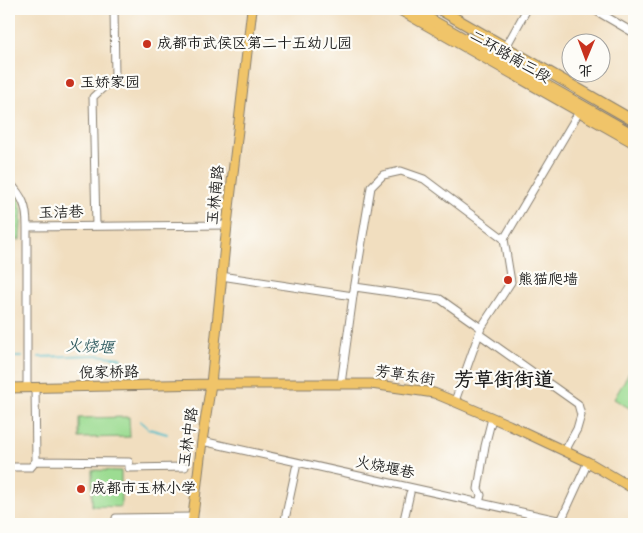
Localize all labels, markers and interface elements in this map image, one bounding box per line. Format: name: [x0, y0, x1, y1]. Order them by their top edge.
street label: 二环路南三段: [466, 26, 554, 88]
north arrow: [560, 32, 610, 82]
place label: 成都市武侯区第二十五幼儿园: [157, 34, 352, 54]
marker: 成都市武侯区第二十五幼儿园: [141, 38, 153, 50]
text: 北: [579, 61, 593, 79]
place label: 玉娇家园: [80, 73, 140, 93]
marker: 玉娇家园: [64, 77, 76, 89]
street label: 玉林南路: [203, 164, 229, 226]
street label: 玉洁巷: [38, 203, 84, 223]
place label: 熊猫爬墙: [518, 270, 578, 290]
marker: 熊猫爬墙: [502, 274, 514, 286]
water label: 火烧堰: [65, 335, 117, 359]
street label: 芳草东街: [374, 361, 436, 391]
street label: 倪家桥路: [79, 362, 139, 384]
district label: 芳草街街道: [454, 367, 554, 394]
street label: 玉林中路: [175, 406, 203, 468]
street label: 火烧堰巷: [354, 452, 416, 484]
place label: 成都市玉林小学: [91, 479, 196, 499]
marker: 成都市玉林小学: [75, 483, 87, 495]

